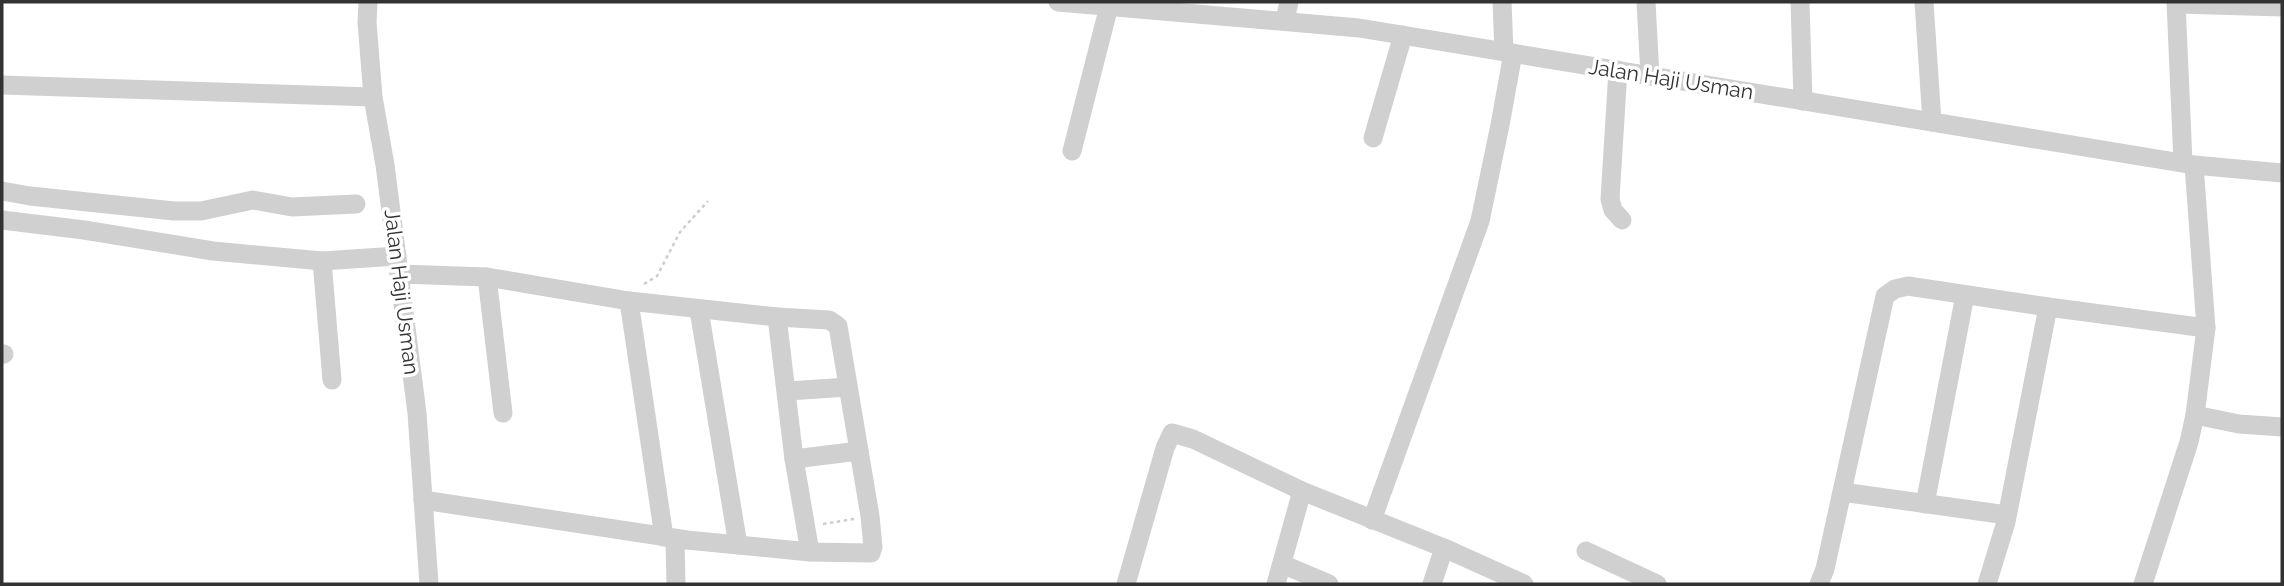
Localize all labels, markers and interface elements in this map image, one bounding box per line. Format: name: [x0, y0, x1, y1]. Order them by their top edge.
street label: Jalan Haji Usman: [1587, 54, 1755, 104]
street label: Jalan Haji Usman: [379, 208, 425, 376]

